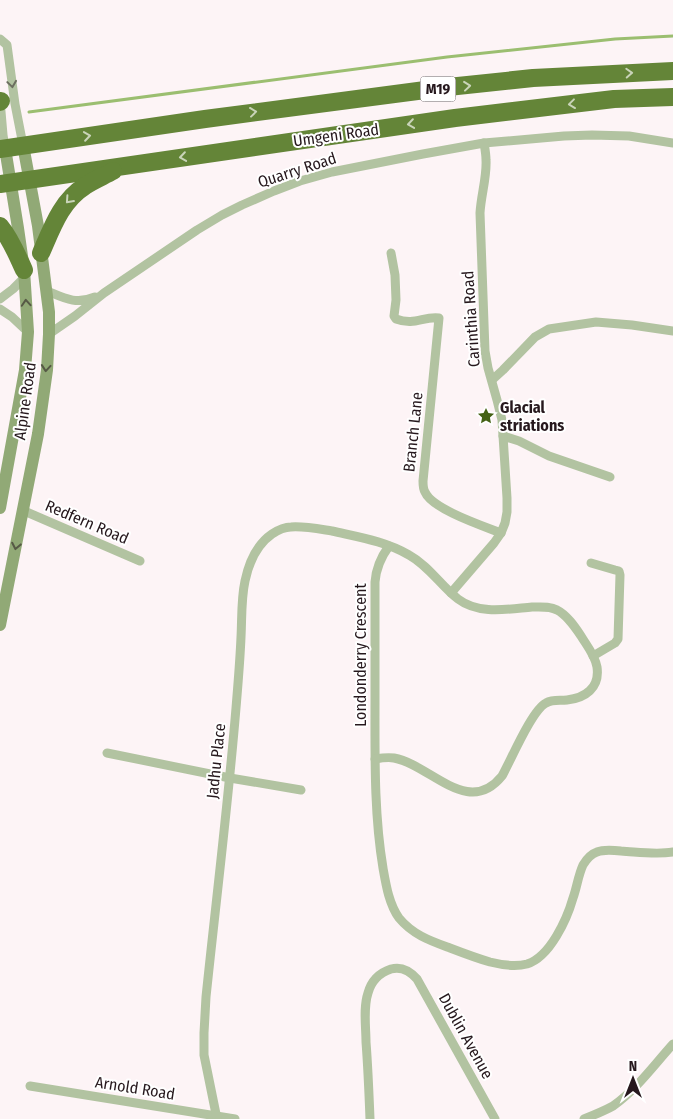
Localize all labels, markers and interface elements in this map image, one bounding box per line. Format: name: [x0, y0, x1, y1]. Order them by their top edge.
one-way arrow: [625, 67, 633, 78]
road number: M19: [420, 76, 456, 102]
one-way arrow: [6, 80, 17, 88]
one-way arrow: [463, 80, 471, 91]
one-way arrow: [568, 98, 576, 109]
one-way arrow: [250, 107, 258, 118]
one-way arrow: [407, 119, 415, 129]
street label: Umgeni Road: [292, 120, 380, 150]
one-way arrow: [83, 131, 91, 142]
street label: Quarry Road: [255, 148, 339, 192]
one-way arrow: [179, 151, 187, 162]
one-way arrow: [66, 195, 75, 204]
street label: Carinthia Road: [458, 270, 484, 368]
one-way arrow: [20, 299, 31, 307]
street label: Alpine Road: [10, 361, 40, 441]
one-way arrow: [41, 365, 52, 373]
street label: Branch Lane: [399, 391, 427, 473]
place label: Glacial striations: [500, 398, 564, 435]
place icon: Glacial striations: [476, 406, 496, 426]
street label: Redfern Road: [43, 496, 131, 548]
one-way arrow: [11, 541, 21, 550]
street label: Londonderry Crescent: [351, 583, 370, 727]
street label: Jadhu Place: [203, 722, 229, 800]
street label: Dublin Avenue: [435, 990, 497, 1082]
north arrow: [608, 1054, 658, 1104]
text: N: [629, 1058, 637, 1075]
street label: Arnold Road: [94, 1072, 176, 1104]

